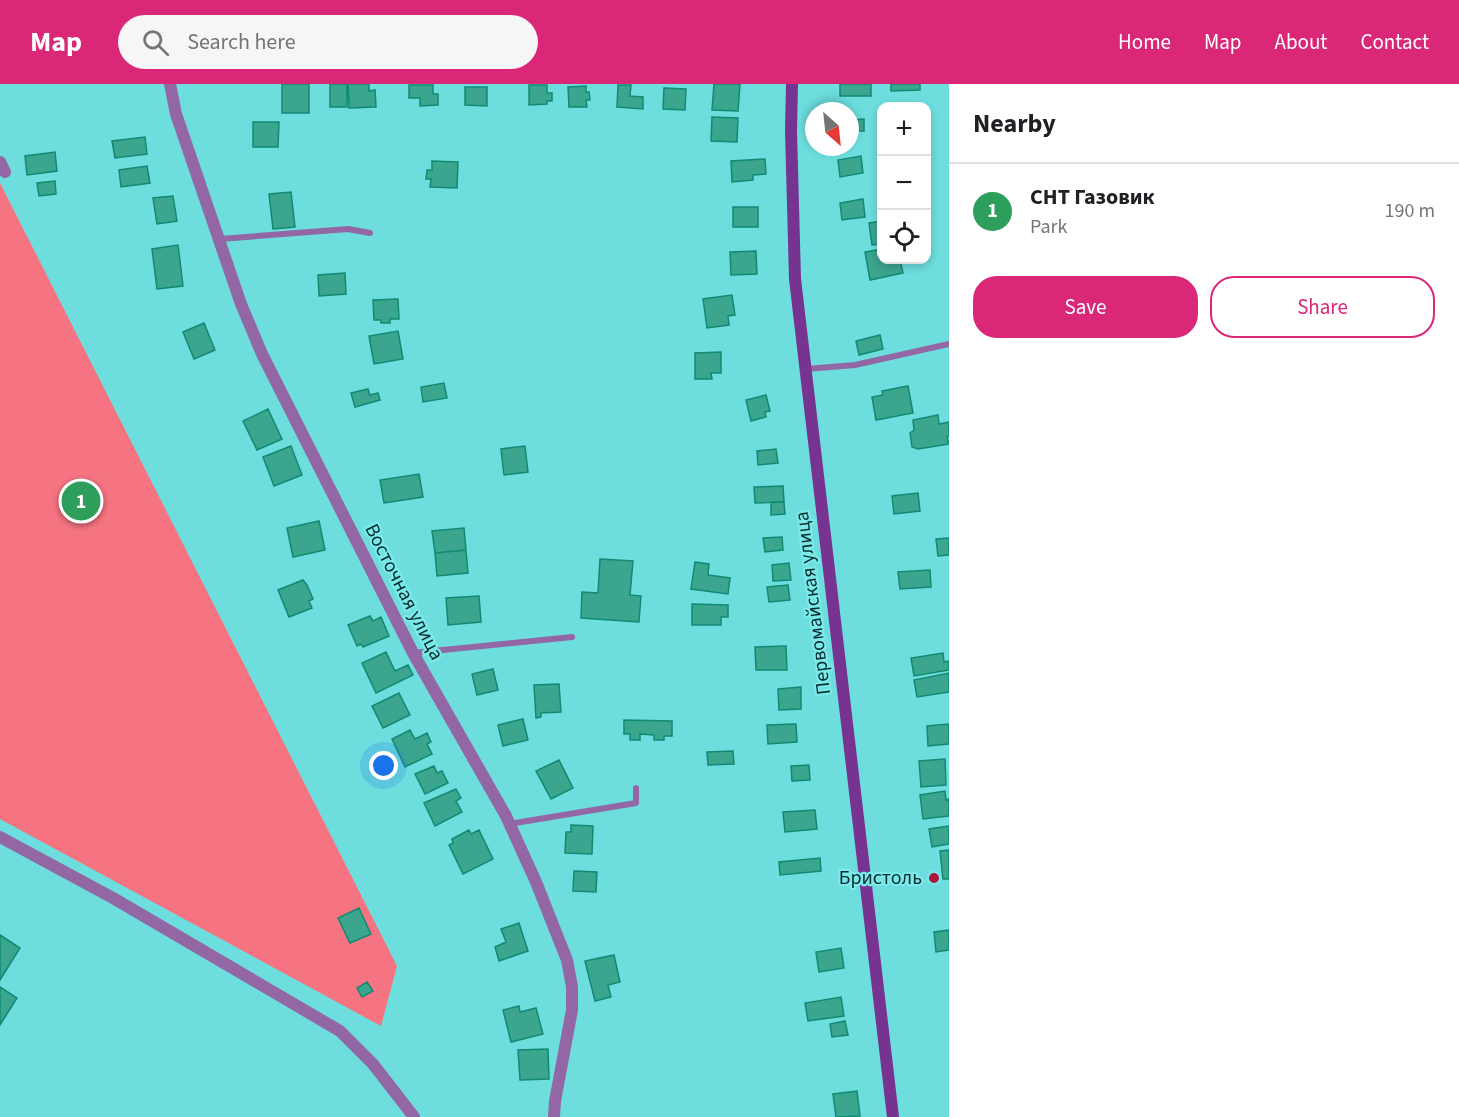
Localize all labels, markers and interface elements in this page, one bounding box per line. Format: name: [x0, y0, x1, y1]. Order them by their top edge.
search box: [118, 15, 538, 69]
text: Map: [30, 22, 82, 62]
icon: search: [139, 26, 172, 59]
text: Search here: [187, 26, 296, 58]
text: Home: [1118, 27, 1171, 57]
text: Map: [1204, 27, 1242, 57]
text: About: [1275, 27, 1327, 57]
text: Contact: [1360, 27, 1429, 57]
north arrow: [805, 102, 859, 156]
map controls: [877, 102, 931, 264]
button: +: [877, 102, 931, 156]
text: Nearby: [973, 105, 1056, 142]
button: −: [877, 156, 931, 210]
text: СНТ Газовик: [1030, 181, 1155, 213]
text: 1: [987, 197, 998, 225]
text: 190 m: [1385, 197, 1435, 225]
button: locate: [877, 210, 931, 264]
text: Park: [1030, 213, 1067, 241]
button: Save: [973, 276, 1198, 338]
button: Share: [1210, 276, 1435, 338]
pin: 1: [62, 478, 100, 524]
street label: Первомайская улица: [788, 510, 838, 696]
street label: Восточная улица: [358, 519, 450, 665]
your location: [369, 751, 398, 780]
place label: Бристоль: [839, 864, 922, 892]
marker: Бристоль: [927, 871, 941, 885]

